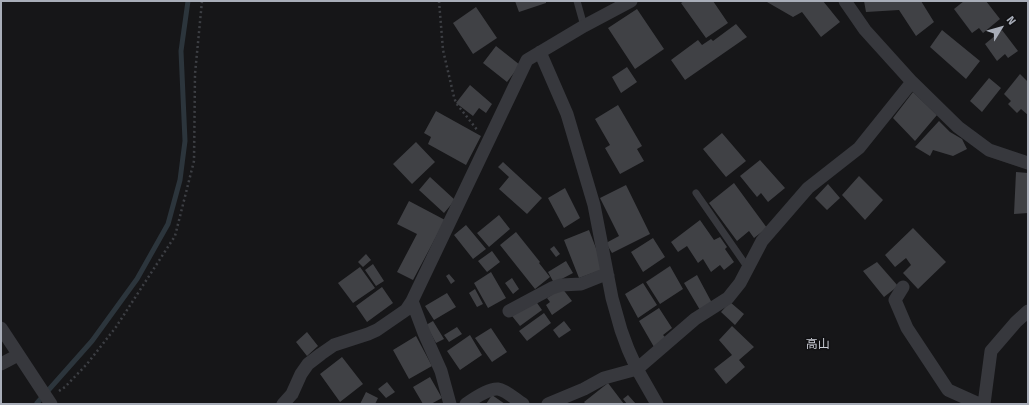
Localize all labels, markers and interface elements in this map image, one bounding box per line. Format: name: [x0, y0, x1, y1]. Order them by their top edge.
north arrow: [981, 8, 1021, 48]
text: N: [1004, 14, 1018, 27]
district label: 高山: [806, 338, 830, 352]

